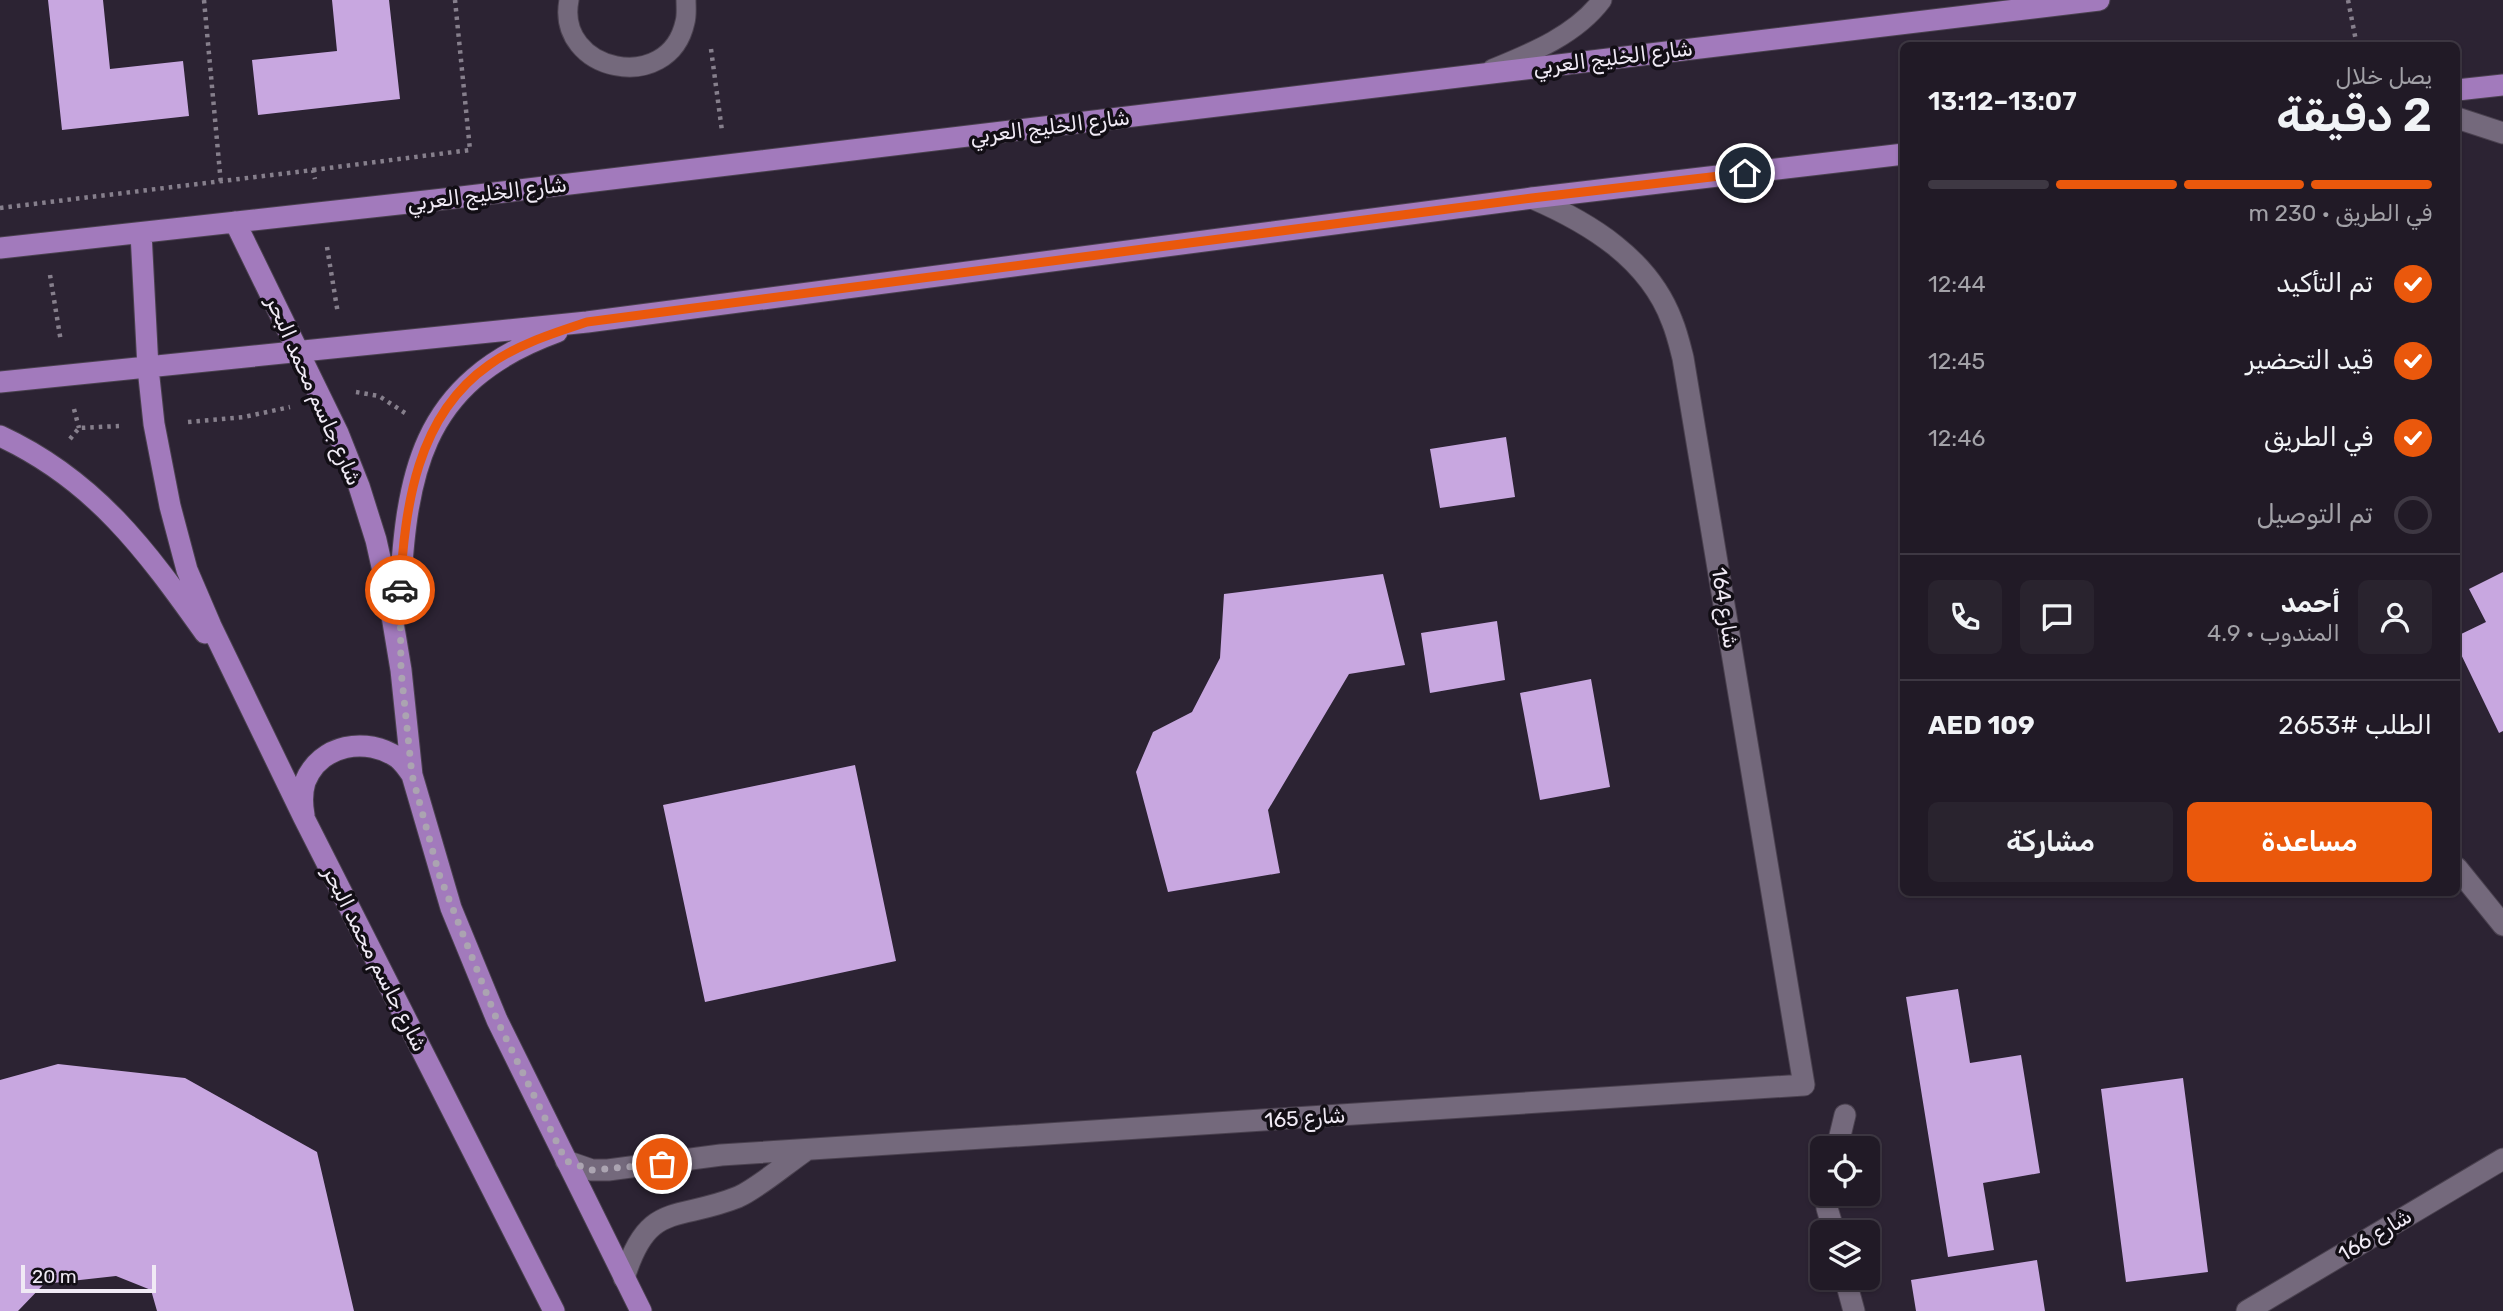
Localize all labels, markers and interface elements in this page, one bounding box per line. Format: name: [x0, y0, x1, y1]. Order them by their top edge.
street label: شارع الخليج العربي: [1532, 35, 1695, 84]
text: يصل خلال: [2336, 62, 2432, 90]
text: 13:07–13:12: [1928, 86, 2077, 117]
text: 2 دقيقة: [2276, 88, 2432, 143]
street label: شارع الخليج العربي: [969, 104, 1132, 153]
pin: [1715, 143, 1775, 203]
icon: home: [1726, 154, 1764, 192]
street label: شارع الخليج العربي: [406, 171, 569, 220]
text: في الطريق · 230 m: [2248, 199, 2432, 227]
icon: check: [2394, 265, 2432, 303]
text: تم التأكيد: [2276, 268, 2373, 299]
text: 12:44: [1928, 270, 1986, 298]
street label: شارع جاسم محمد البحر: [259, 291, 367, 490]
icon: check: [2394, 342, 2432, 380]
text: قيد التحضير: [2246, 345, 2373, 376]
text: 12:45: [1928, 347, 1985, 375]
icon: check: [2394, 419, 2432, 457]
text: في الطريق: [2264, 422, 2373, 453]
text: 12:46: [1928, 424, 1985, 452]
text: تم التوصيل: [2256, 499, 2373, 530]
courier: [365, 555, 435, 625]
street label: شارع 164: [1705, 566, 1744, 651]
icon: car: [381, 571, 419, 609]
button: phone: [1928, 580, 2002, 654]
button: chat: [2020, 580, 2094, 654]
button: person: [2358, 580, 2432, 654]
text: أحمد: [2281, 588, 2340, 619]
text: المندوب · 4.9: [2207, 619, 2340, 647]
text: AED 109: [1928, 710, 2035, 741]
text: الطلب #2653: [2278, 710, 2432, 741]
button: مشاركة: [1928, 802, 2173, 882]
button: مساعدة: [2187, 802, 2432, 882]
street label: شارع جاسم محمد البحر: [315, 860, 433, 1056]
street label: شارع 165: [1264, 1102, 1346, 1135]
pin: [632, 1134, 692, 1194]
map controls: [1810, 1136, 1880, 1290]
button: locate: [1810, 1136, 1880, 1206]
icon: bag: [643, 1145, 681, 1183]
street label: شارع 166: [2333, 1203, 2417, 1268]
button: layers: [1810, 1220, 1880, 1290]
scale bar: [21, 1262, 156, 1294]
text: 20 m: [32, 1265, 77, 1288]

